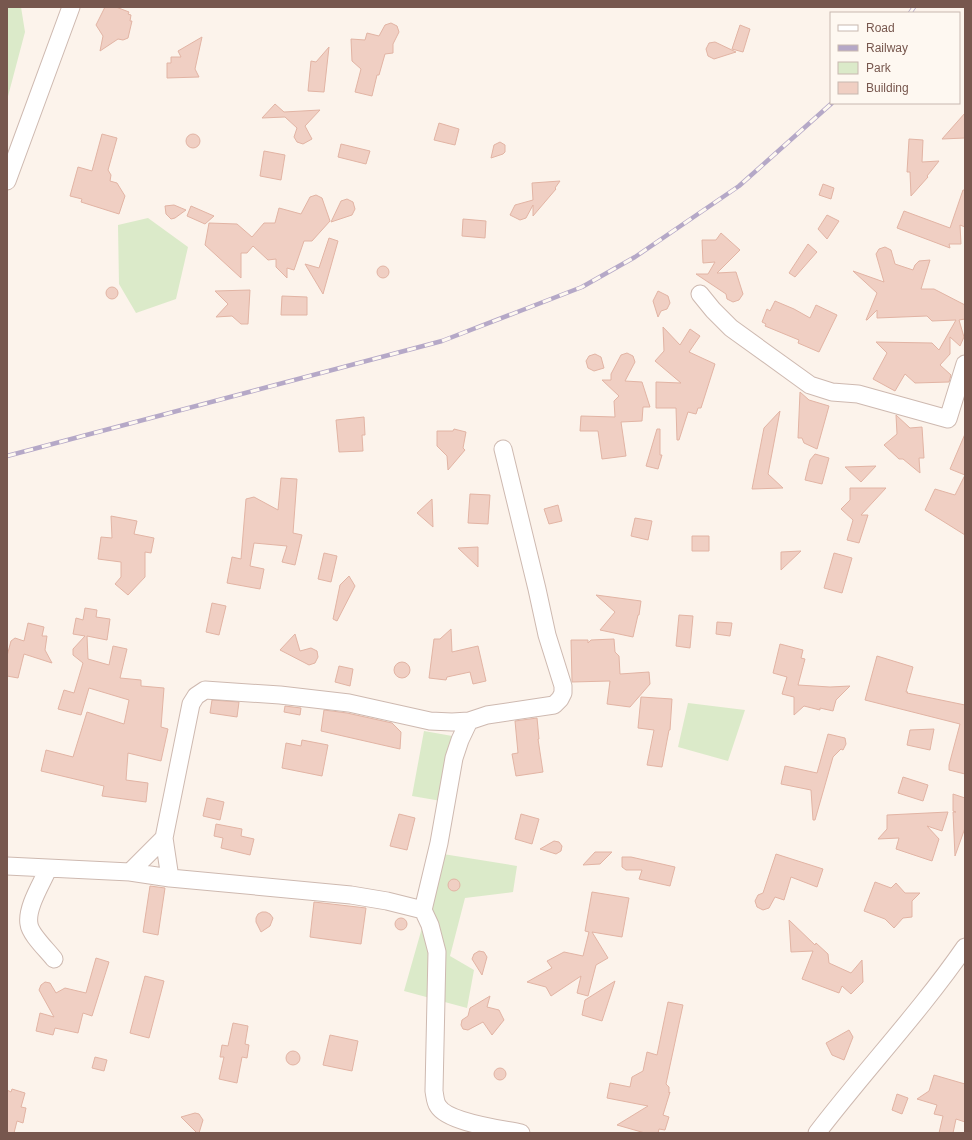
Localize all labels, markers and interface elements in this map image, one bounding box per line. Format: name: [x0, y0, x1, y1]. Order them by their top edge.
legend: [830, 12, 960, 104]
text: Road: [866, 21, 895, 35]
text: Railway: [866, 41, 908, 55]
text: Park: [866, 61, 892, 75]
text: Building: [866, 81, 909, 95]

